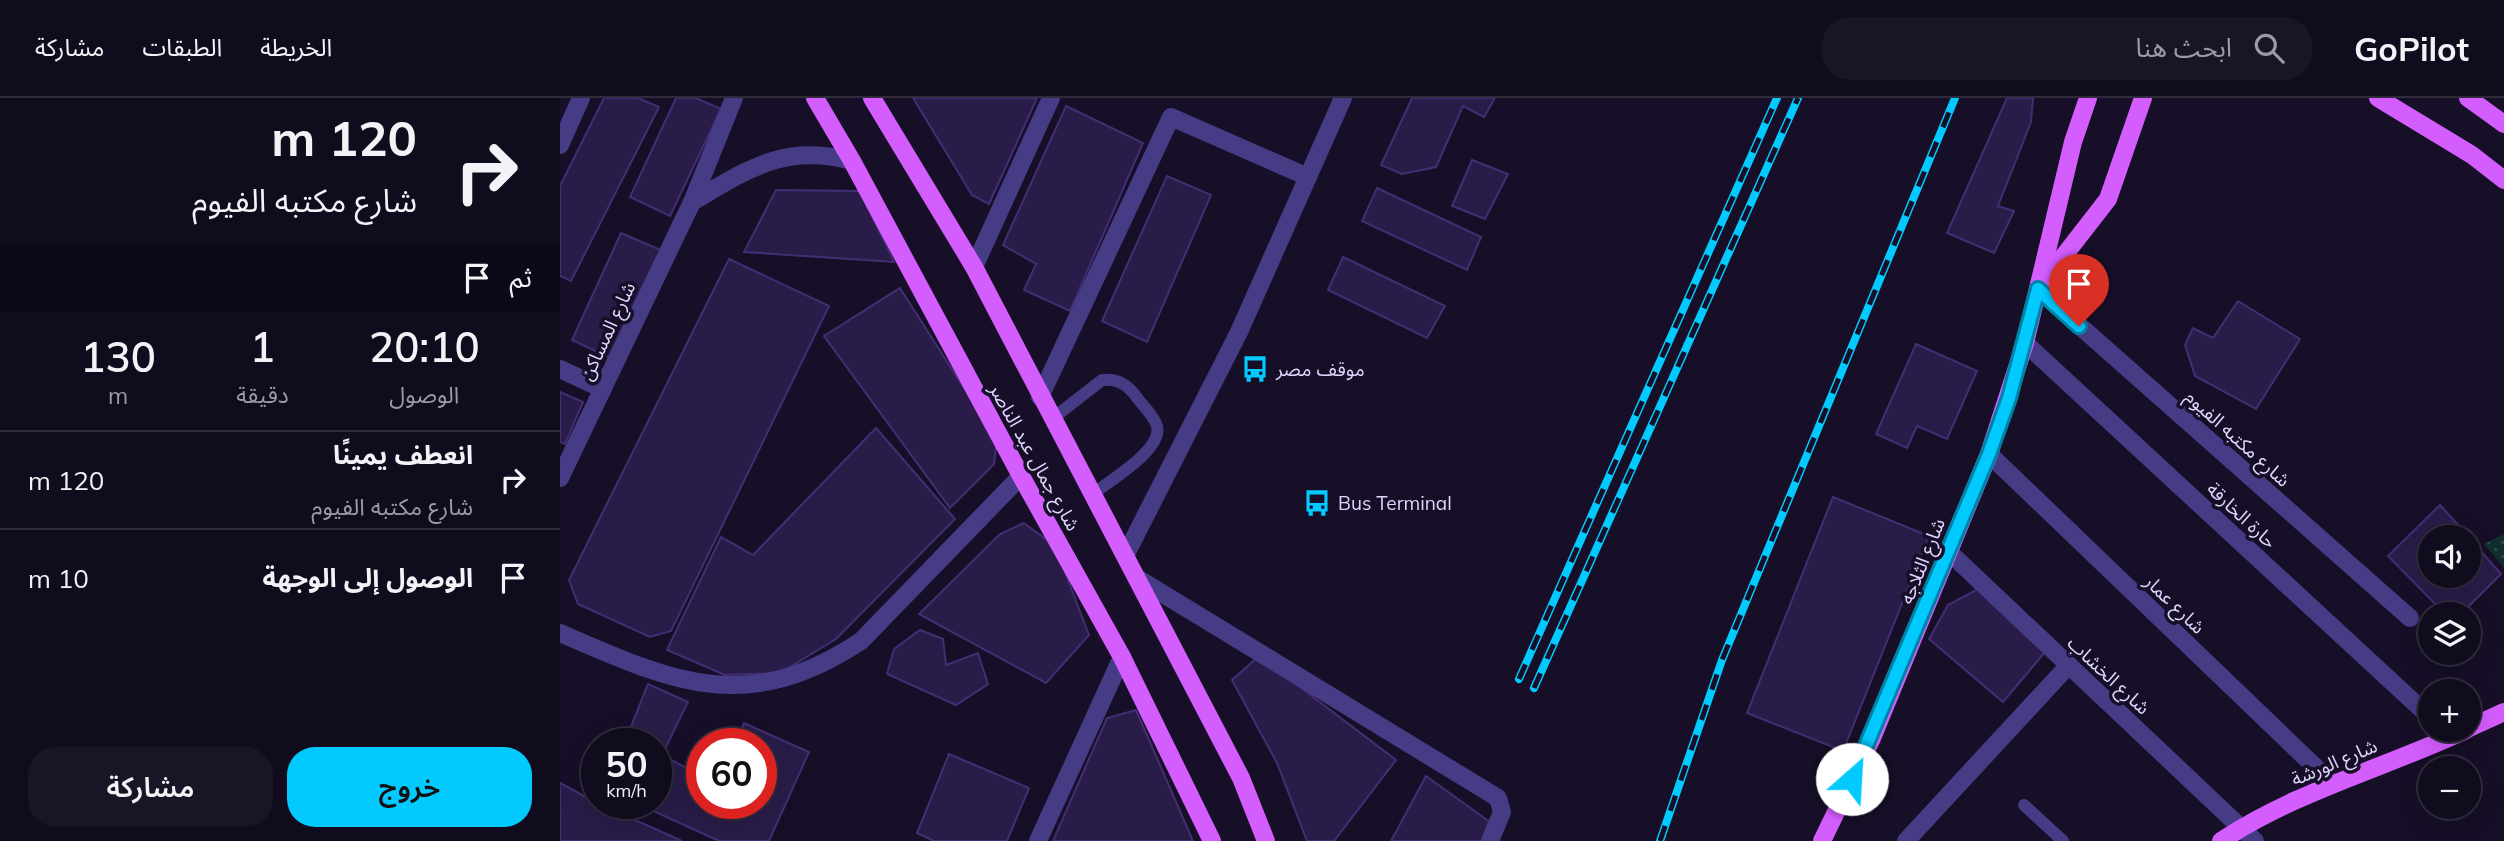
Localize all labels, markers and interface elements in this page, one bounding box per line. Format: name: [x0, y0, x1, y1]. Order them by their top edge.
search box: [1822, 17, 2312, 80]
text: GoPilot: [2354, 28, 2469, 69]
icon: search: [2250, 29, 2288, 67]
text: ابحث هنا: [2136, 31, 2232, 64]
text: مشاركة: [35, 32, 104, 62]
text: الطبقات: [142, 32, 222, 62]
text: الخريطة: [260, 32, 332, 62]
text: 120 m: [271, 107, 417, 168]
icon: right: [441, 126, 532, 217]
text: شارع مكتبه الفيوم: [192, 180, 417, 220]
pin: [2049, 254, 2109, 326]
icon: arrive: [458, 259, 496, 297]
text: ثم: [510, 261, 532, 294]
icon: arrive: [2060, 265, 2098, 303]
street label: شارع المساكن: [574, 278, 642, 385]
text: 1: [250, 320, 275, 373]
text: 20:10: [369, 320, 480, 373]
text: 130: [80, 330, 156, 383]
bus stop icon: موقف مصر: [1240, 354, 1270, 384]
place label: موقف مصر: [1275, 357, 1365, 381]
street label: شارع جمال عبد الناصر: [982, 378, 1086, 536]
text: دقيقة: [236, 380, 289, 409]
text: الوصول: [389, 380, 459, 409]
text: m: [108, 381, 128, 410]
street label: شارع مكتبه الفيوم: [2178, 384, 2296, 494]
text: انعطف يمينًا: [333, 438, 473, 471]
icon: right: [494, 461, 532, 499]
text: 120 m: [28, 464, 104, 497]
street label: حارة الخارقة: [2202, 477, 2282, 553]
bus stop icon: Bus Terminal: [1302, 488, 1332, 518]
place label: Bus Terminal: [1338, 491, 1452, 515]
text: شارع مكتبه الفيوم: [311, 492, 473, 521]
street label: شارع الثلاجه: [1894, 515, 1952, 608]
map controls: [2418, 525, 2481, 819]
button: sound: [2418, 525, 2481, 588]
icon: arrive: [494, 559, 532, 597]
text: الوصول إلى الوجهة: [262, 561, 473, 594]
text: 10 m: [28, 562, 89, 595]
street label: شارع عمار: [2138, 569, 2210, 640]
button: layers: [2418, 602, 2481, 665]
street label: شارع الخشاب: [2061, 631, 2155, 721]
button: +: [2418, 679, 2481, 742]
speed limit sign: 60: [686, 728, 777, 819]
street label: شارع الورشة: [2287, 733, 2381, 793]
text: 50: [605, 742, 648, 786]
position arrow: [1815, 742, 1889, 816]
button: مشاركة: [28, 747, 273, 827]
button: خروج: [287, 747, 532, 827]
button: −: [2418, 756, 2481, 819]
text: km/h: [606, 779, 647, 802]

